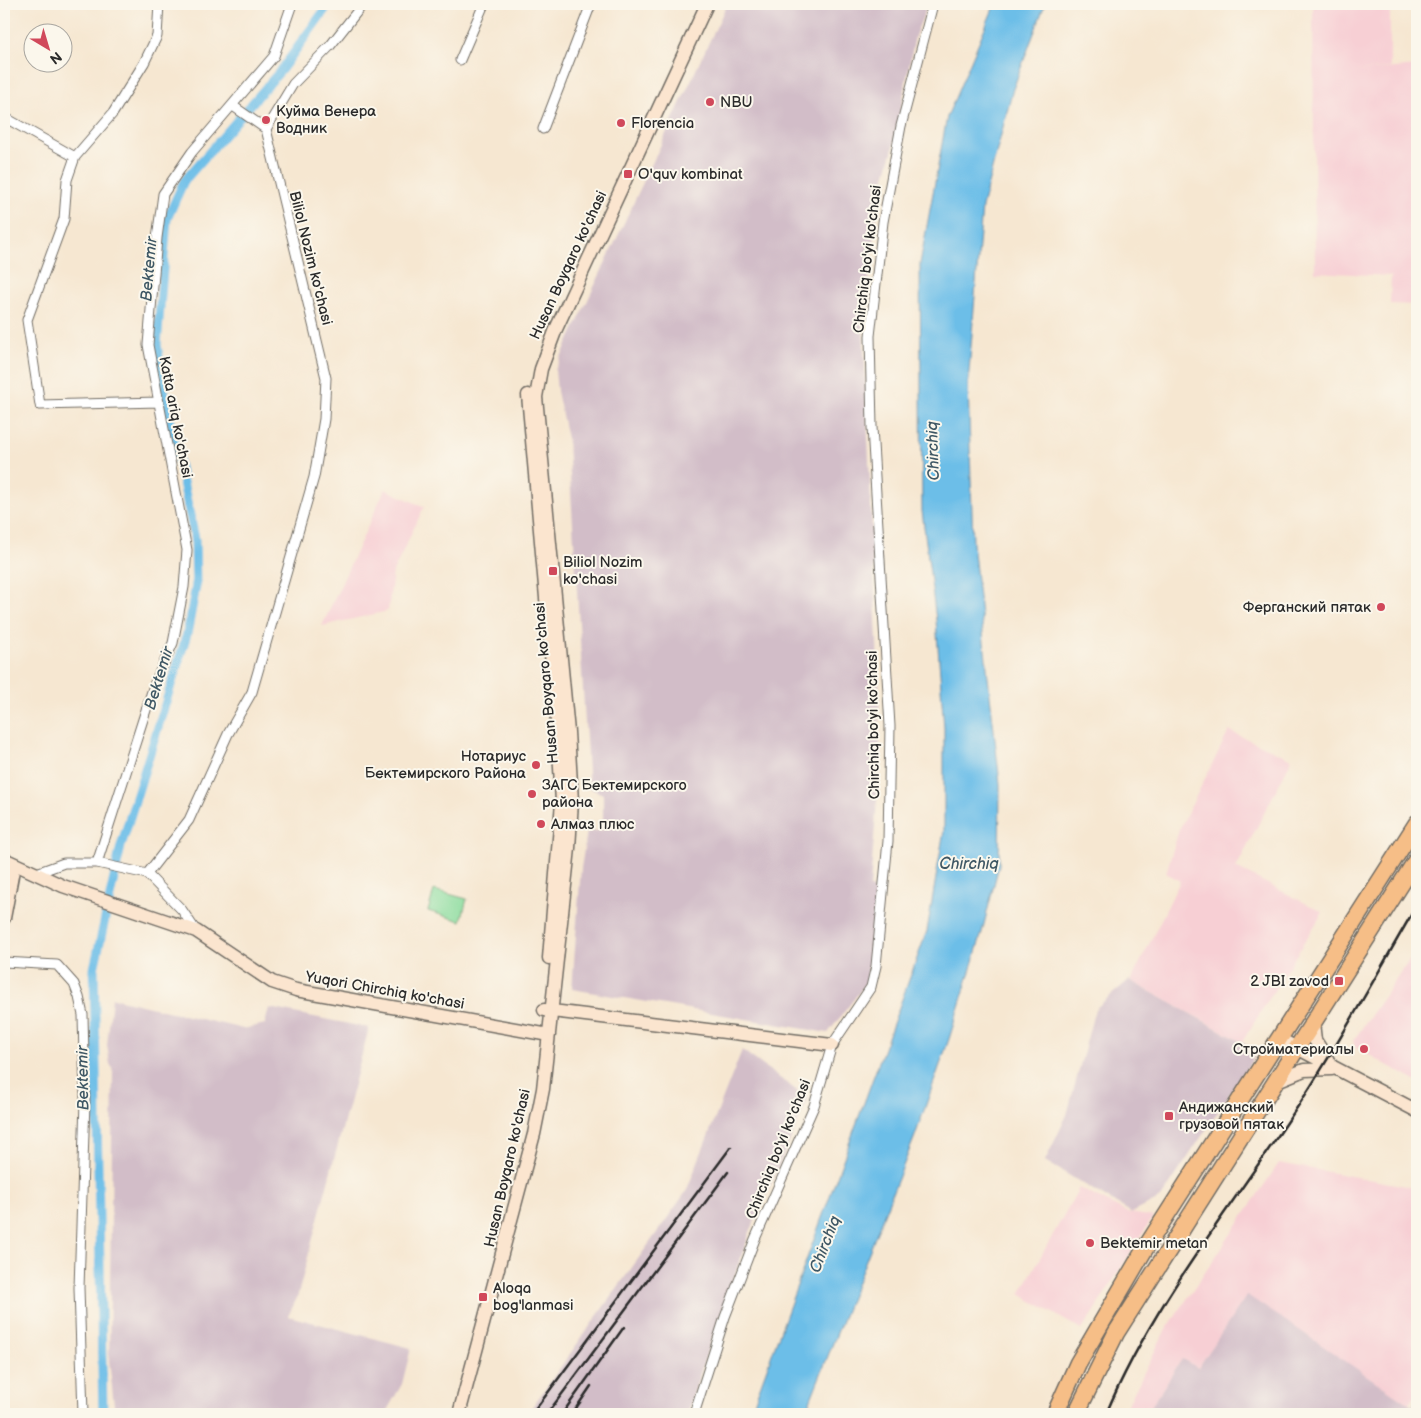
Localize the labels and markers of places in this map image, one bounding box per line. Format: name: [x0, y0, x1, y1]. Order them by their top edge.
place label: NBU: [720, 93, 753, 112]
marker: NBU: [704, 96, 716, 108]
place label: Куйма Венера Водник: [276, 102, 376, 138]
marker: Куйма Венера Водник: [260, 114, 272, 126]
place label: Florencia: [631, 114, 694, 133]
marker: Florencia: [615, 117, 627, 129]
place label: O'quv kombinat: [638, 165, 743, 184]
marker: O'quv kombinat: [622, 168, 634, 180]
place label: Biliol Nozim ko'chasi: [563, 553, 642, 589]
marker: Biliol Nozim ko'chasi: [547, 565, 559, 577]
place label: Ферганский пятак: [1243, 598, 1371, 617]
marker: Ферганский пятак: [1375, 601, 1387, 613]
place label: Нотариус Бектемирского Района: [365, 747, 527, 783]
marker: Нотариус Бектемирского Района: [530, 759, 542, 771]
place label: ЗАГС Бектемирского района: [542, 776, 687, 812]
marker: ЗАГС Бектемирского района: [526, 788, 538, 800]
place label: Алмаз плюс: [550, 815, 635, 834]
marker: Алмаз плюс: [535, 818, 547, 830]
place label: 2 JBI zavod: [1250, 972, 1329, 991]
marker: 2 JBI zavod: [1333, 975, 1345, 987]
place label: Стройматериалы: [1233, 1040, 1354, 1059]
marker: Стройматериалы: [1358, 1043, 1370, 1055]
place label: Андижанский грузовой пятак: [1178, 1098, 1284, 1134]
marker: Андижанский грузовой пятак: [1163, 1110, 1175, 1122]
place label: Bektemir metan: [1100, 1234, 1208, 1253]
marker: Bektemir metan: [1084, 1237, 1096, 1249]
place label: Aloqa bog'lanmasi: [493, 1279, 573, 1315]
marker: Aloqa bog'lanmasi: [477, 1291, 489, 1303]

